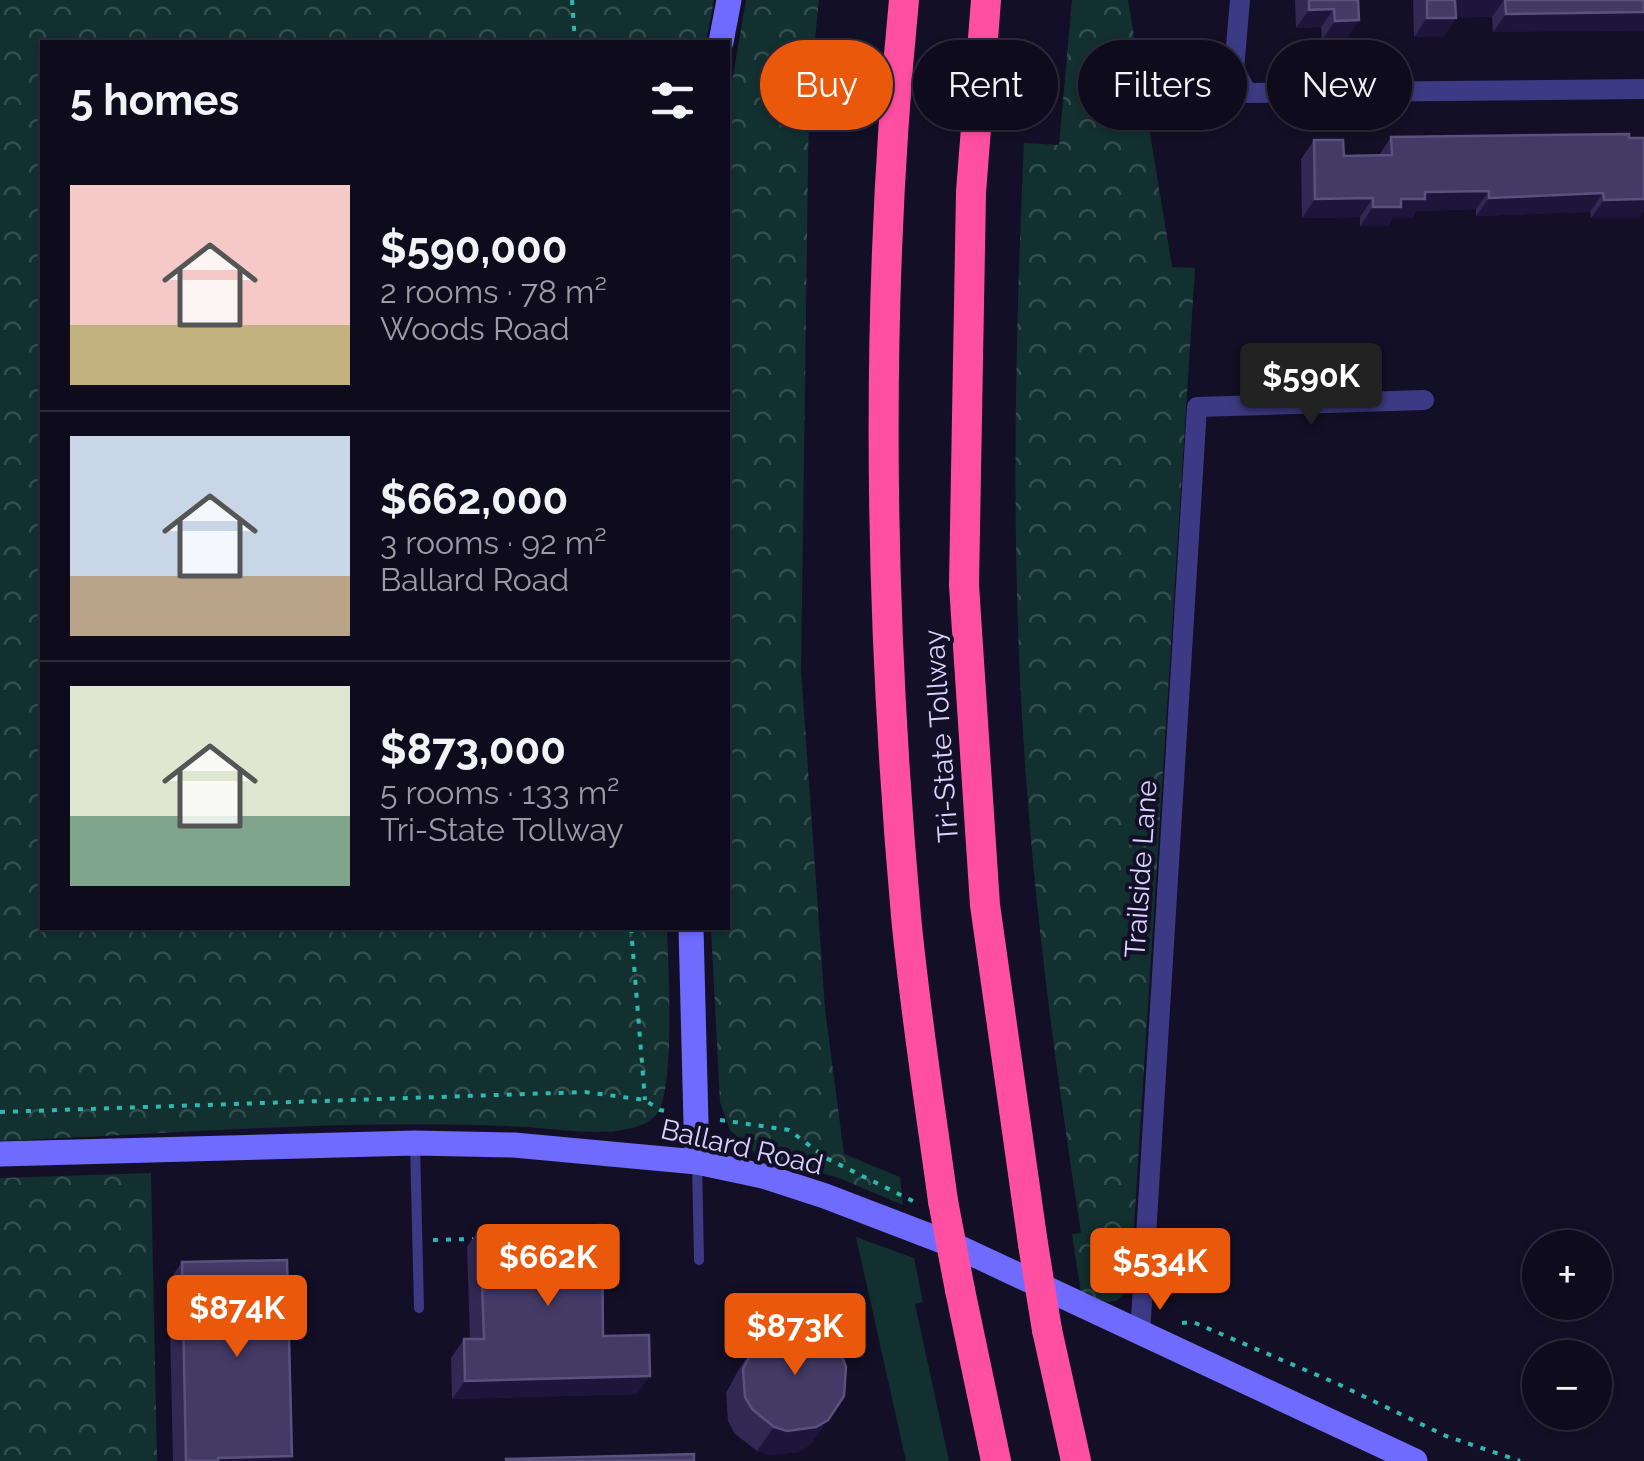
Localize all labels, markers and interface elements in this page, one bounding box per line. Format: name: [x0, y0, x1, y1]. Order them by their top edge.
chip: Buy: [760, 40, 893, 130]
chip: Rent: [913, 40, 1058, 130]
chip: Filters: [1078, 40, 1247, 130]
chip: New: [1267, 40, 1412, 130]
icon: filters: [645, 73, 700, 128]
text: 5 homes: [70, 76, 239, 125]
text: $590,000: [380, 224, 568, 273]
icon: home: [150, 225, 270, 345]
text: 2 rooms · 78 m²: [380, 273, 607, 310]
text: Woods Road: [380, 310, 570, 347]
pin: $590K: [1241, 343, 1381, 428]
text: $590K: [1262, 357, 1360, 394]
text: $662,000: [380, 475, 568, 524]
icon: home: [150, 476, 270, 596]
text: 3 rooms · 92 m²: [380, 524, 607, 561]
text: Ballard Road: [380, 561, 569, 598]
street label: Tri-State Tollway: [917, 628, 965, 844]
text: $873,000: [380, 725, 566, 774]
icon: home: [150, 726, 270, 846]
text: 5 rooms · 133 m²: [380, 774, 620, 811]
street label: Trailside Lane: [1118, 779, 1164, 959]
text: Tri-State Tollway: [380, 811, 624, 848]
street label: Ballard Road: [658, 1112, 826, 1182]
pin: $662K: [478, 1224, 618, 1309]
pin: $534K: [1090, 1228, 1230, 1313]
map controls: [1522, 1230, 1612, 1430]
button: +: [1522, 1230, 1612, 1320]
text: $662K: [499, 1238, 597, 1275]
text: $534K: [1112, 1242, 1208, 1279]
pin: $874K: [167, 1275, 307, 1360]
text: $874K: [189, 1289, 285, 1326]
pin: $873K: [725, 1293, 865, 1378]
text: $873K: [747, 1307, 843, 1344]
button: −: [1522, 1340, 1612, 1430]

